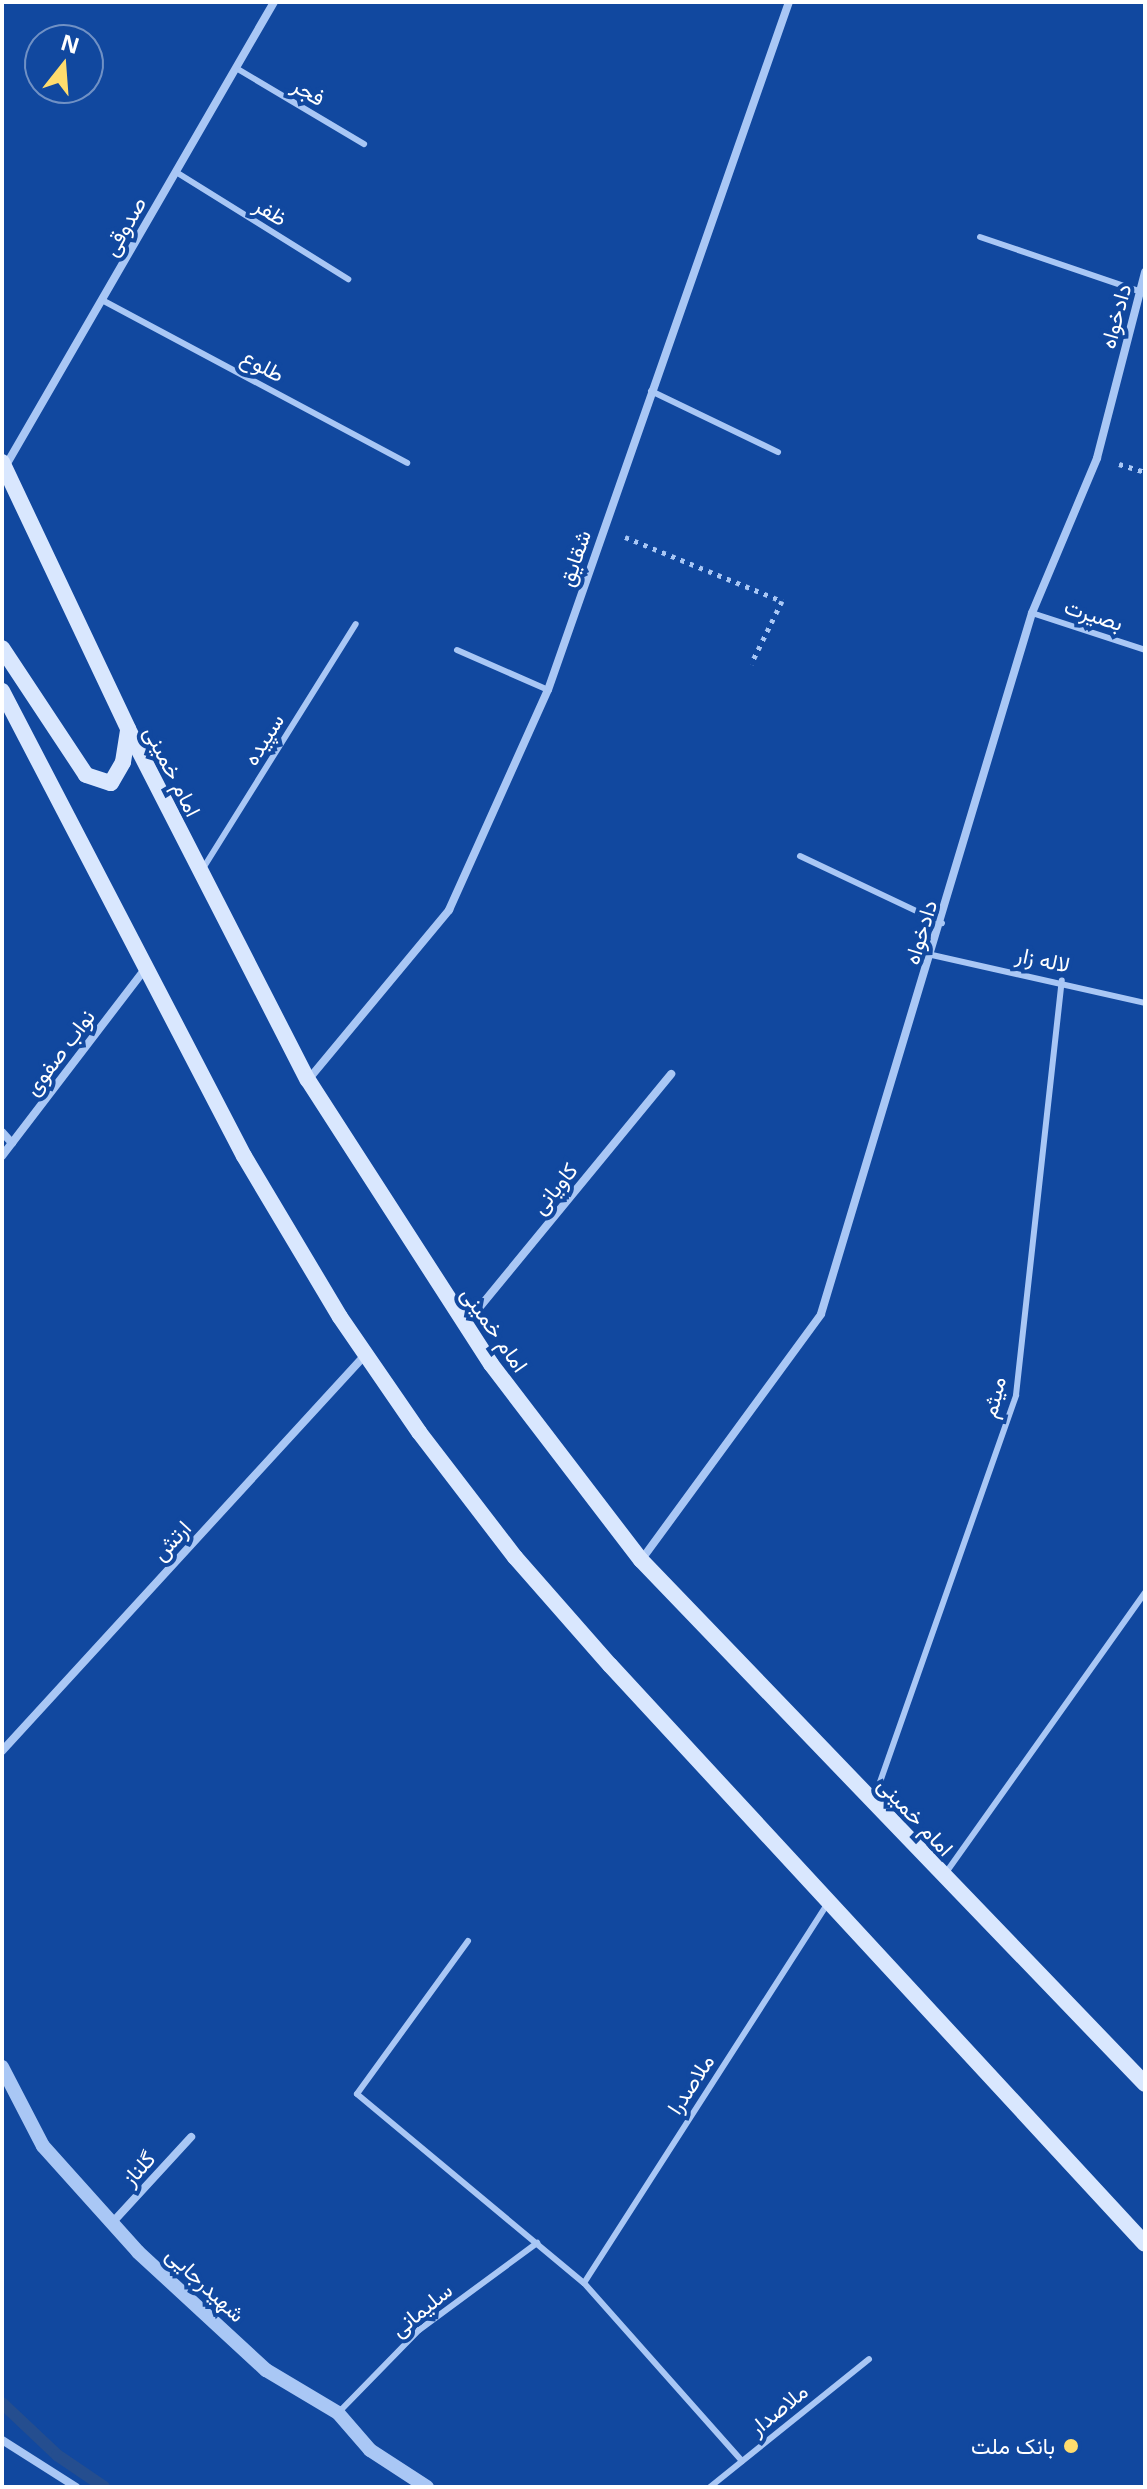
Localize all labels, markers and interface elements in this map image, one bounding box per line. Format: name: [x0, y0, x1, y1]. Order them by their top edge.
north arrow: [24, 24, 104, 104]
text: N: [57, 26, 83, 60]
street label: فجر: [288, 71, 330, 111]
street label: ظفر: [250, 191, 292, 231]
street label: صدوقی: [97, 192, 151, 260]
street label: دادخواه: [1094, 281, 1136, 351]
street label: طلوع: [237, 343, 289, 387]
street label: شقایق: [552, 526, 596, 590]
street label: بصیرت: [1061, 592, 1127, 636]
street label: سپیده: [237, 708, 289, 770]
street label: امام خمینی: [139, 721, 207, 821]
street label: دادخواه: [898, 897, 942, 967]
street label: لاله زار: [1014, 940, 1072, 978]
street label: نواب صفوی: [18, 1004, 100, 1100]
street label: کاویانی: [525, 1157, 583, 1219]
street label: امام خمینی: [456, 1281, 534, 1377]
street label: میثم: [975, 1374, 1011, 1420]
street label: ارتش: [146, 1515, 196, 1565]
street label: امام خمینی: [873, 1771, 959, 1861]
street label: ملاصدرا: [661, 2049, 719, 2119]
street label: گلناز: [116, 2145, 160, 2191]
street label: شهیدرجایی: [161, 2241, 251, 2327]
street label: سلیمانی: [385, 2276, 457, 2342]
street label: ملاصدار: [743, 2377, 813, 2441]
place label: بانک ملت: [971, 2433, 1055, 2459]
marker: بانک ملت: [1062, 2437, 1080, 2455]

